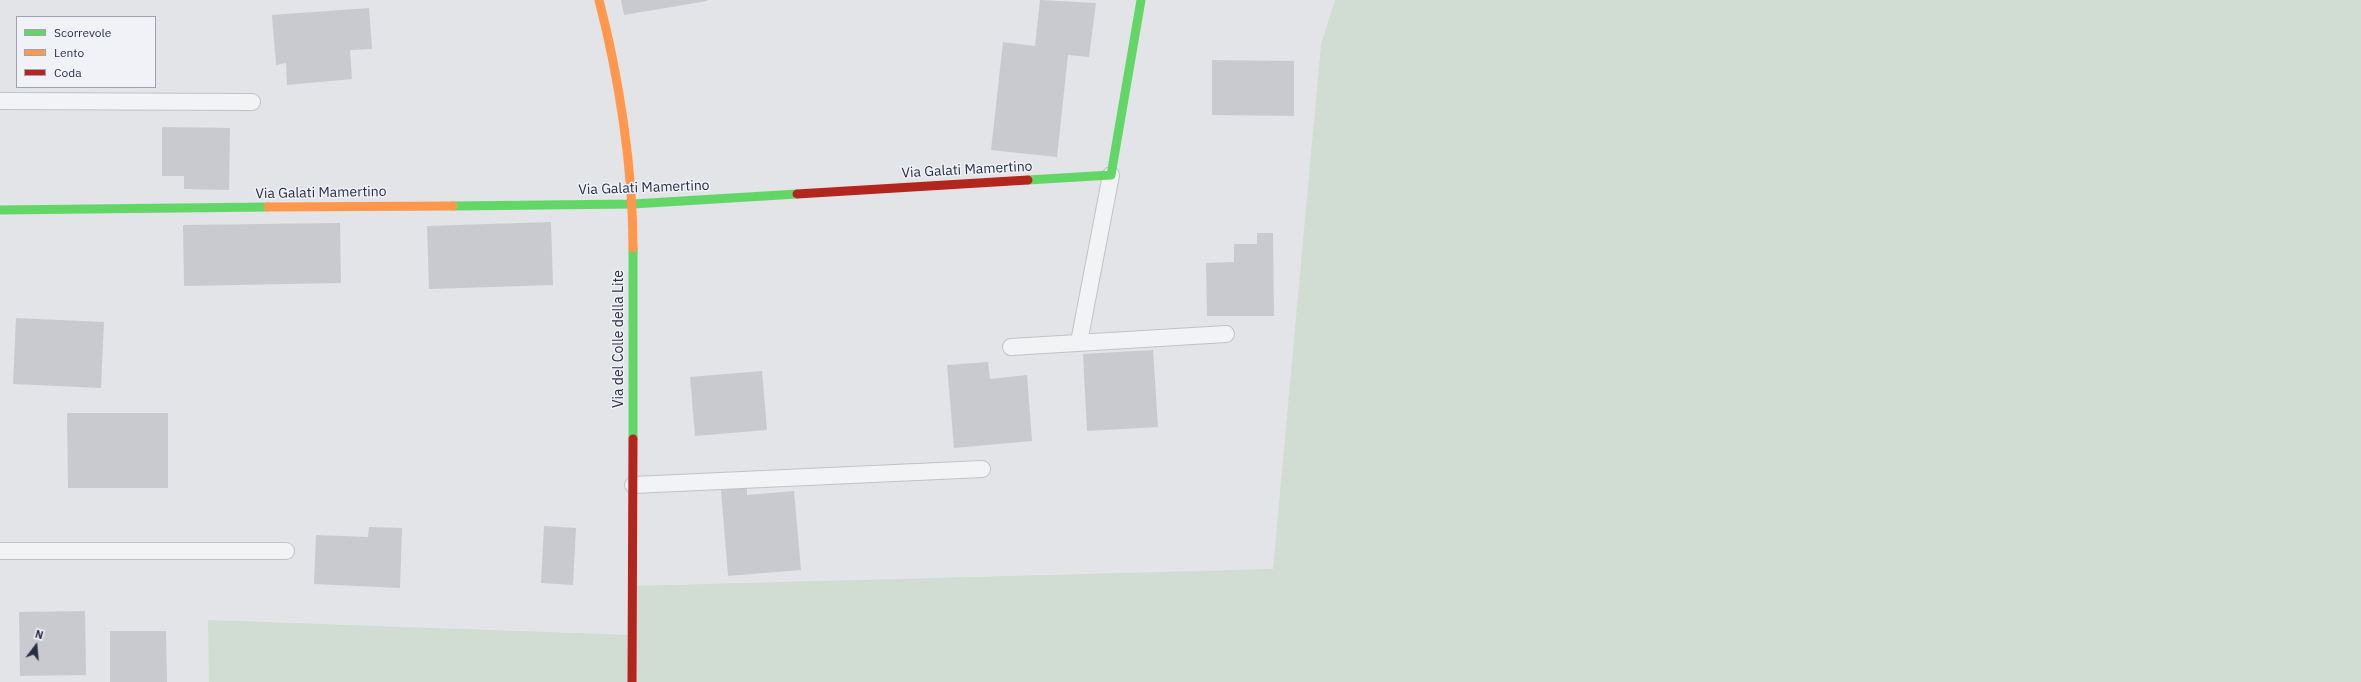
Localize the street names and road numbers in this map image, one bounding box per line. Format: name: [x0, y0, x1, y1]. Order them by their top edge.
street label: Via Galati Mamertino: [901, 158, 1033, 182]
street label: Via Galati Mamertino: [578, 177, 710, 199]
street label: Via Galati Mamertino: [255, 183, 387, 203]
street label: Via del Colle della Lite: [611, 270, 627, 408]

